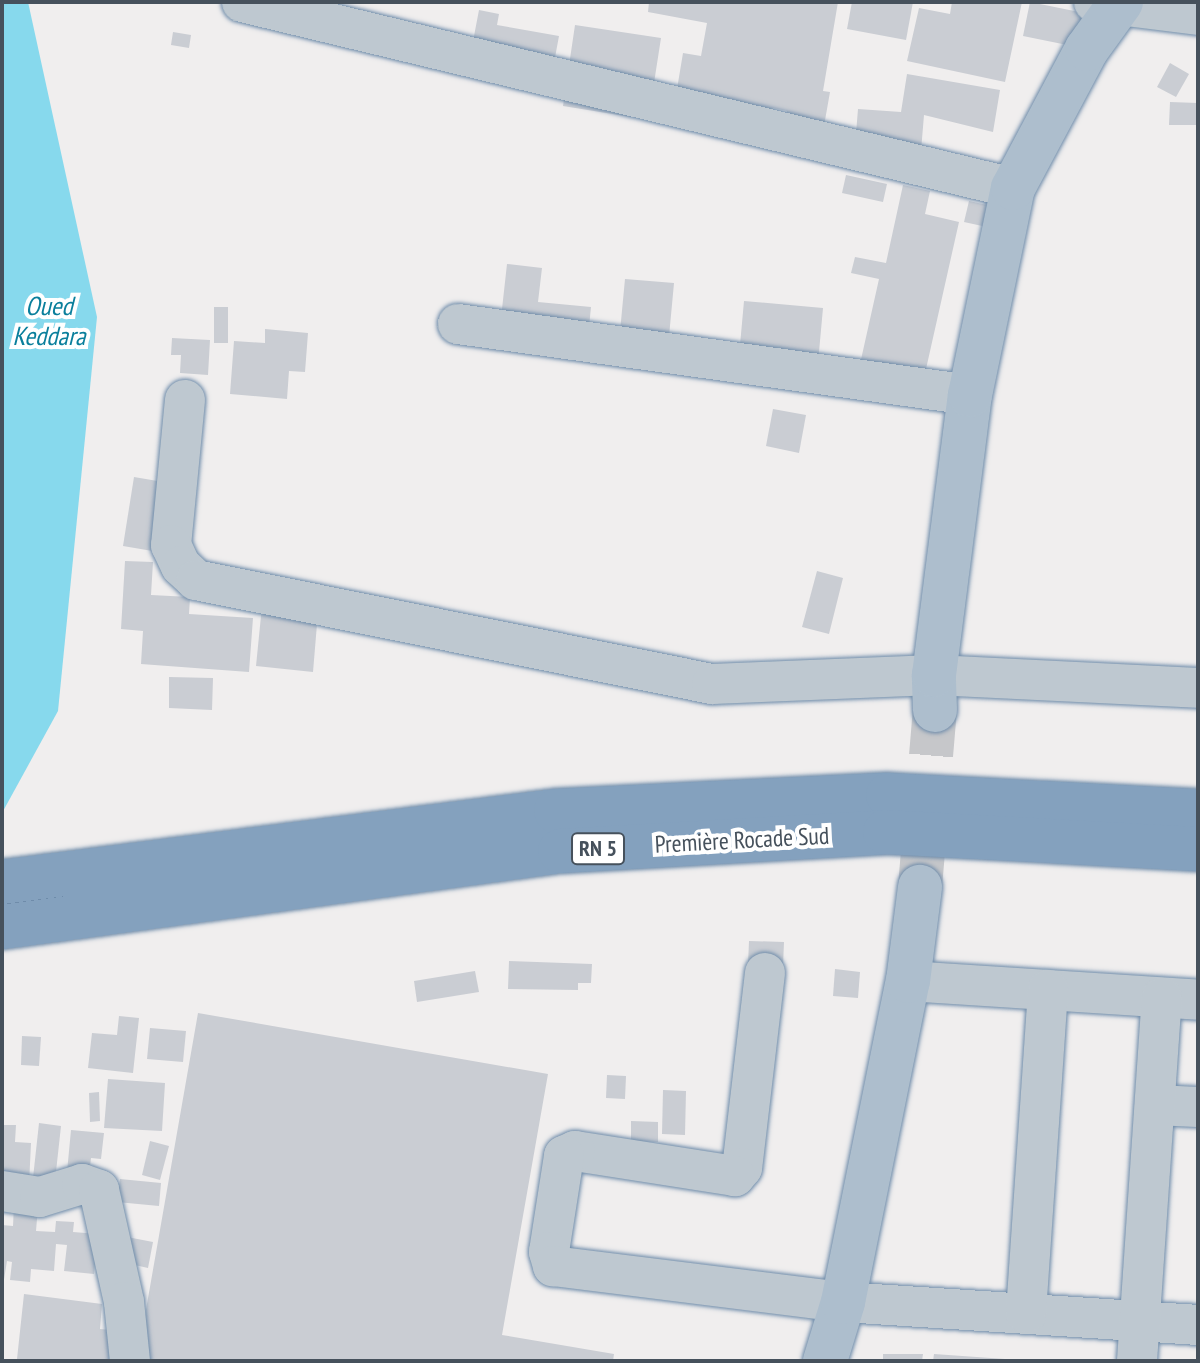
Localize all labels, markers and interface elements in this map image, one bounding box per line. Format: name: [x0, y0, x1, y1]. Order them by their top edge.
water label: Oued Keddara: [13, 290, 85, 352]
street label: Première Rocade Sud: [654, 821, 830, 859]
road number: RN 5: [570, 831, 626, 867]

